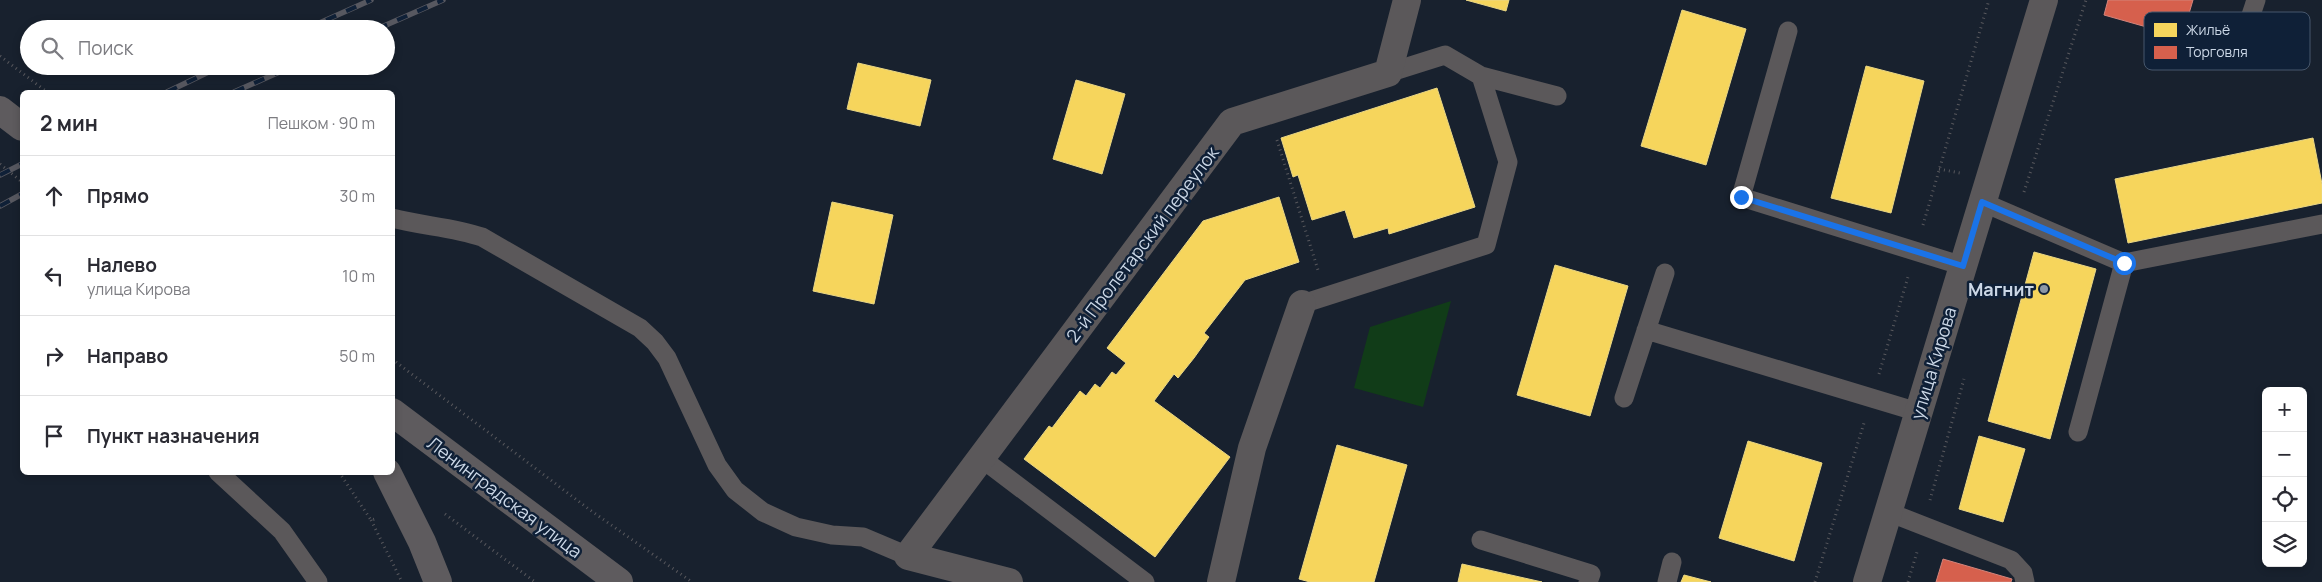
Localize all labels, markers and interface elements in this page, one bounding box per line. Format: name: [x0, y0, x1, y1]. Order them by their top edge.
legend: [2144, 12, 2310, 70]
search box: [20, 20, 395, 75]
text: Жильё: [2186, 20, 2230, 39]
icon: search: [38, 34, 66, 62]
text: Поиск: [78, 35, 133, 61]
text: Торговля: [2186, 42, 2248, 61]
text: 2 мин: [40, 109, 98, 137]
text: Пешком · 90 m: [268, 112, 375, 134]
street label: 2-й Пролетарский переулок: [1060, 140, 1224, 347]
icon: ahead: [40, 182, 68, 210]
text: Прямо: [87, 183, 149, 209]
text: 30 m: [340, 185, 375, 207]
route end: [1730, 186, 1753, 209]
text: Налево: [87, 252, 157, 278]
route start: [2113, 252, 2136, 275]
icon: left: [40, 262, 68, 290]
text: 10 m: [342, 265, 375, 287]
place label: Магнит: [1968, 277, 2034, 301]
text: улица Кирова: [87, 278, 190, 300]
marker: Магнит: [2038, 283, 2050, 295]
street label: улица Кирова: [1905, 304, 1961, 422]
icon: right: [40, 342, 68, 370]
text: Направо: [87, 343, 168, 369]
text: 50 m: [339, 345, 375, 367]
map controls: [2262, 387, 2307, 567]
button: +: [2262, 387, 2307, 432]
icon: arrive: [40, 422, 68, 450]
text: Пункт назначения: [87, 423, 260, 449]
street label: Ленинградская улица: [423, 431, 587, 563]
button: −: [2262, 432, 2307, 477]
button: locate: [2262, 477, 2307, 522]
button: layers: [2262, 522, 2307, 567]

